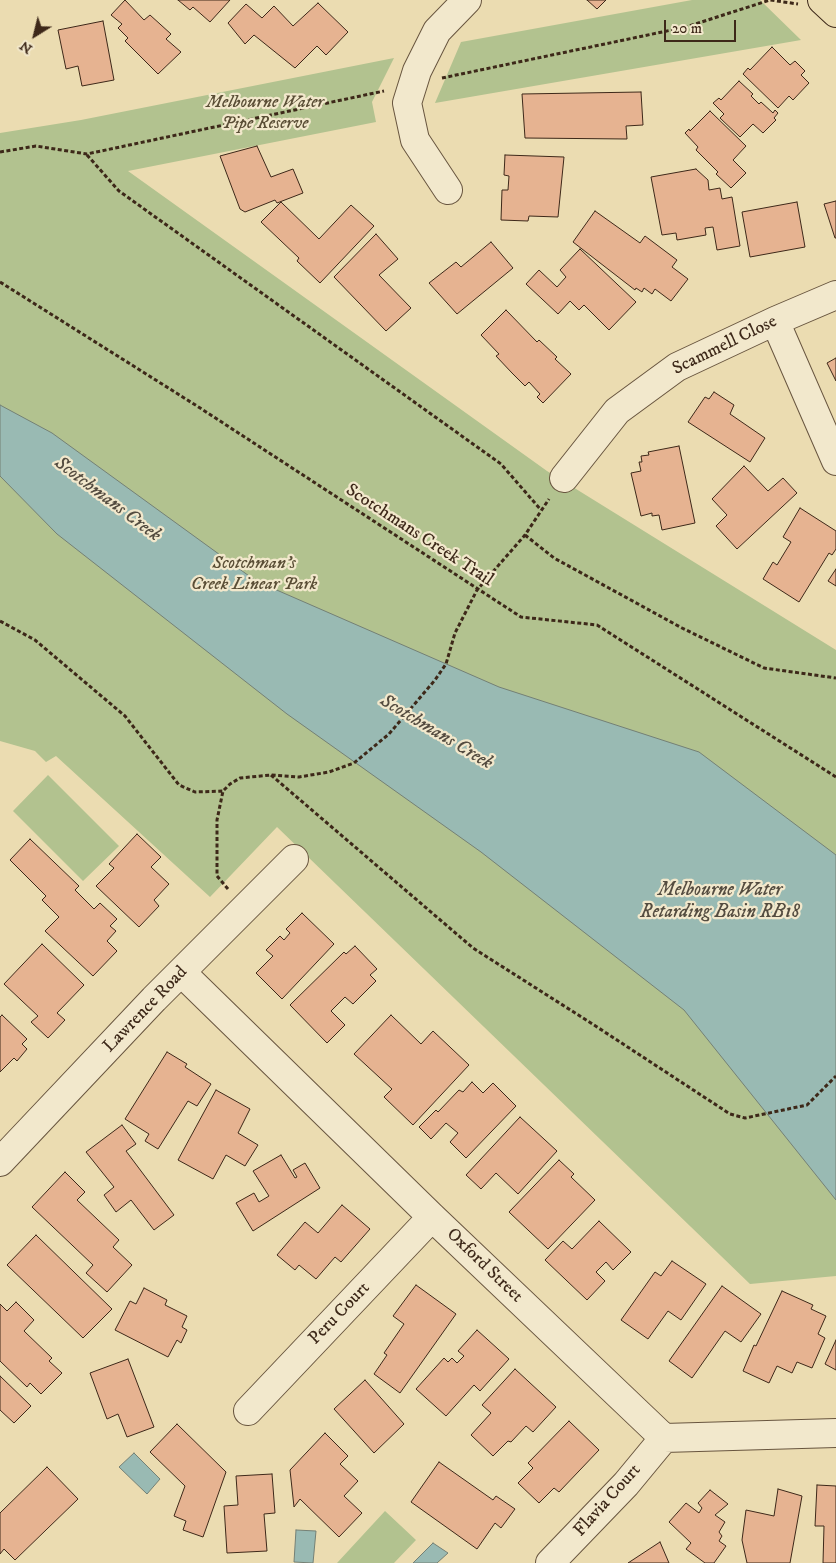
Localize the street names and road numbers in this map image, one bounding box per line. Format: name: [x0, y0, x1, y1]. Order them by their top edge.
street label: Scammell Close: [669, 311, 781, 381]
street label: Scotchmans Creek Trail: [341, 480, 497, 592]
street label: Lawrence Road: [99, 962, 193, 1058]
street label: Oxford Street: [441, 1224, 527, 1308]
street label: Peru Court: [305, 1278, 375, 1350]
street label: Flavia Court: [570, 1460, 646, 1542]

